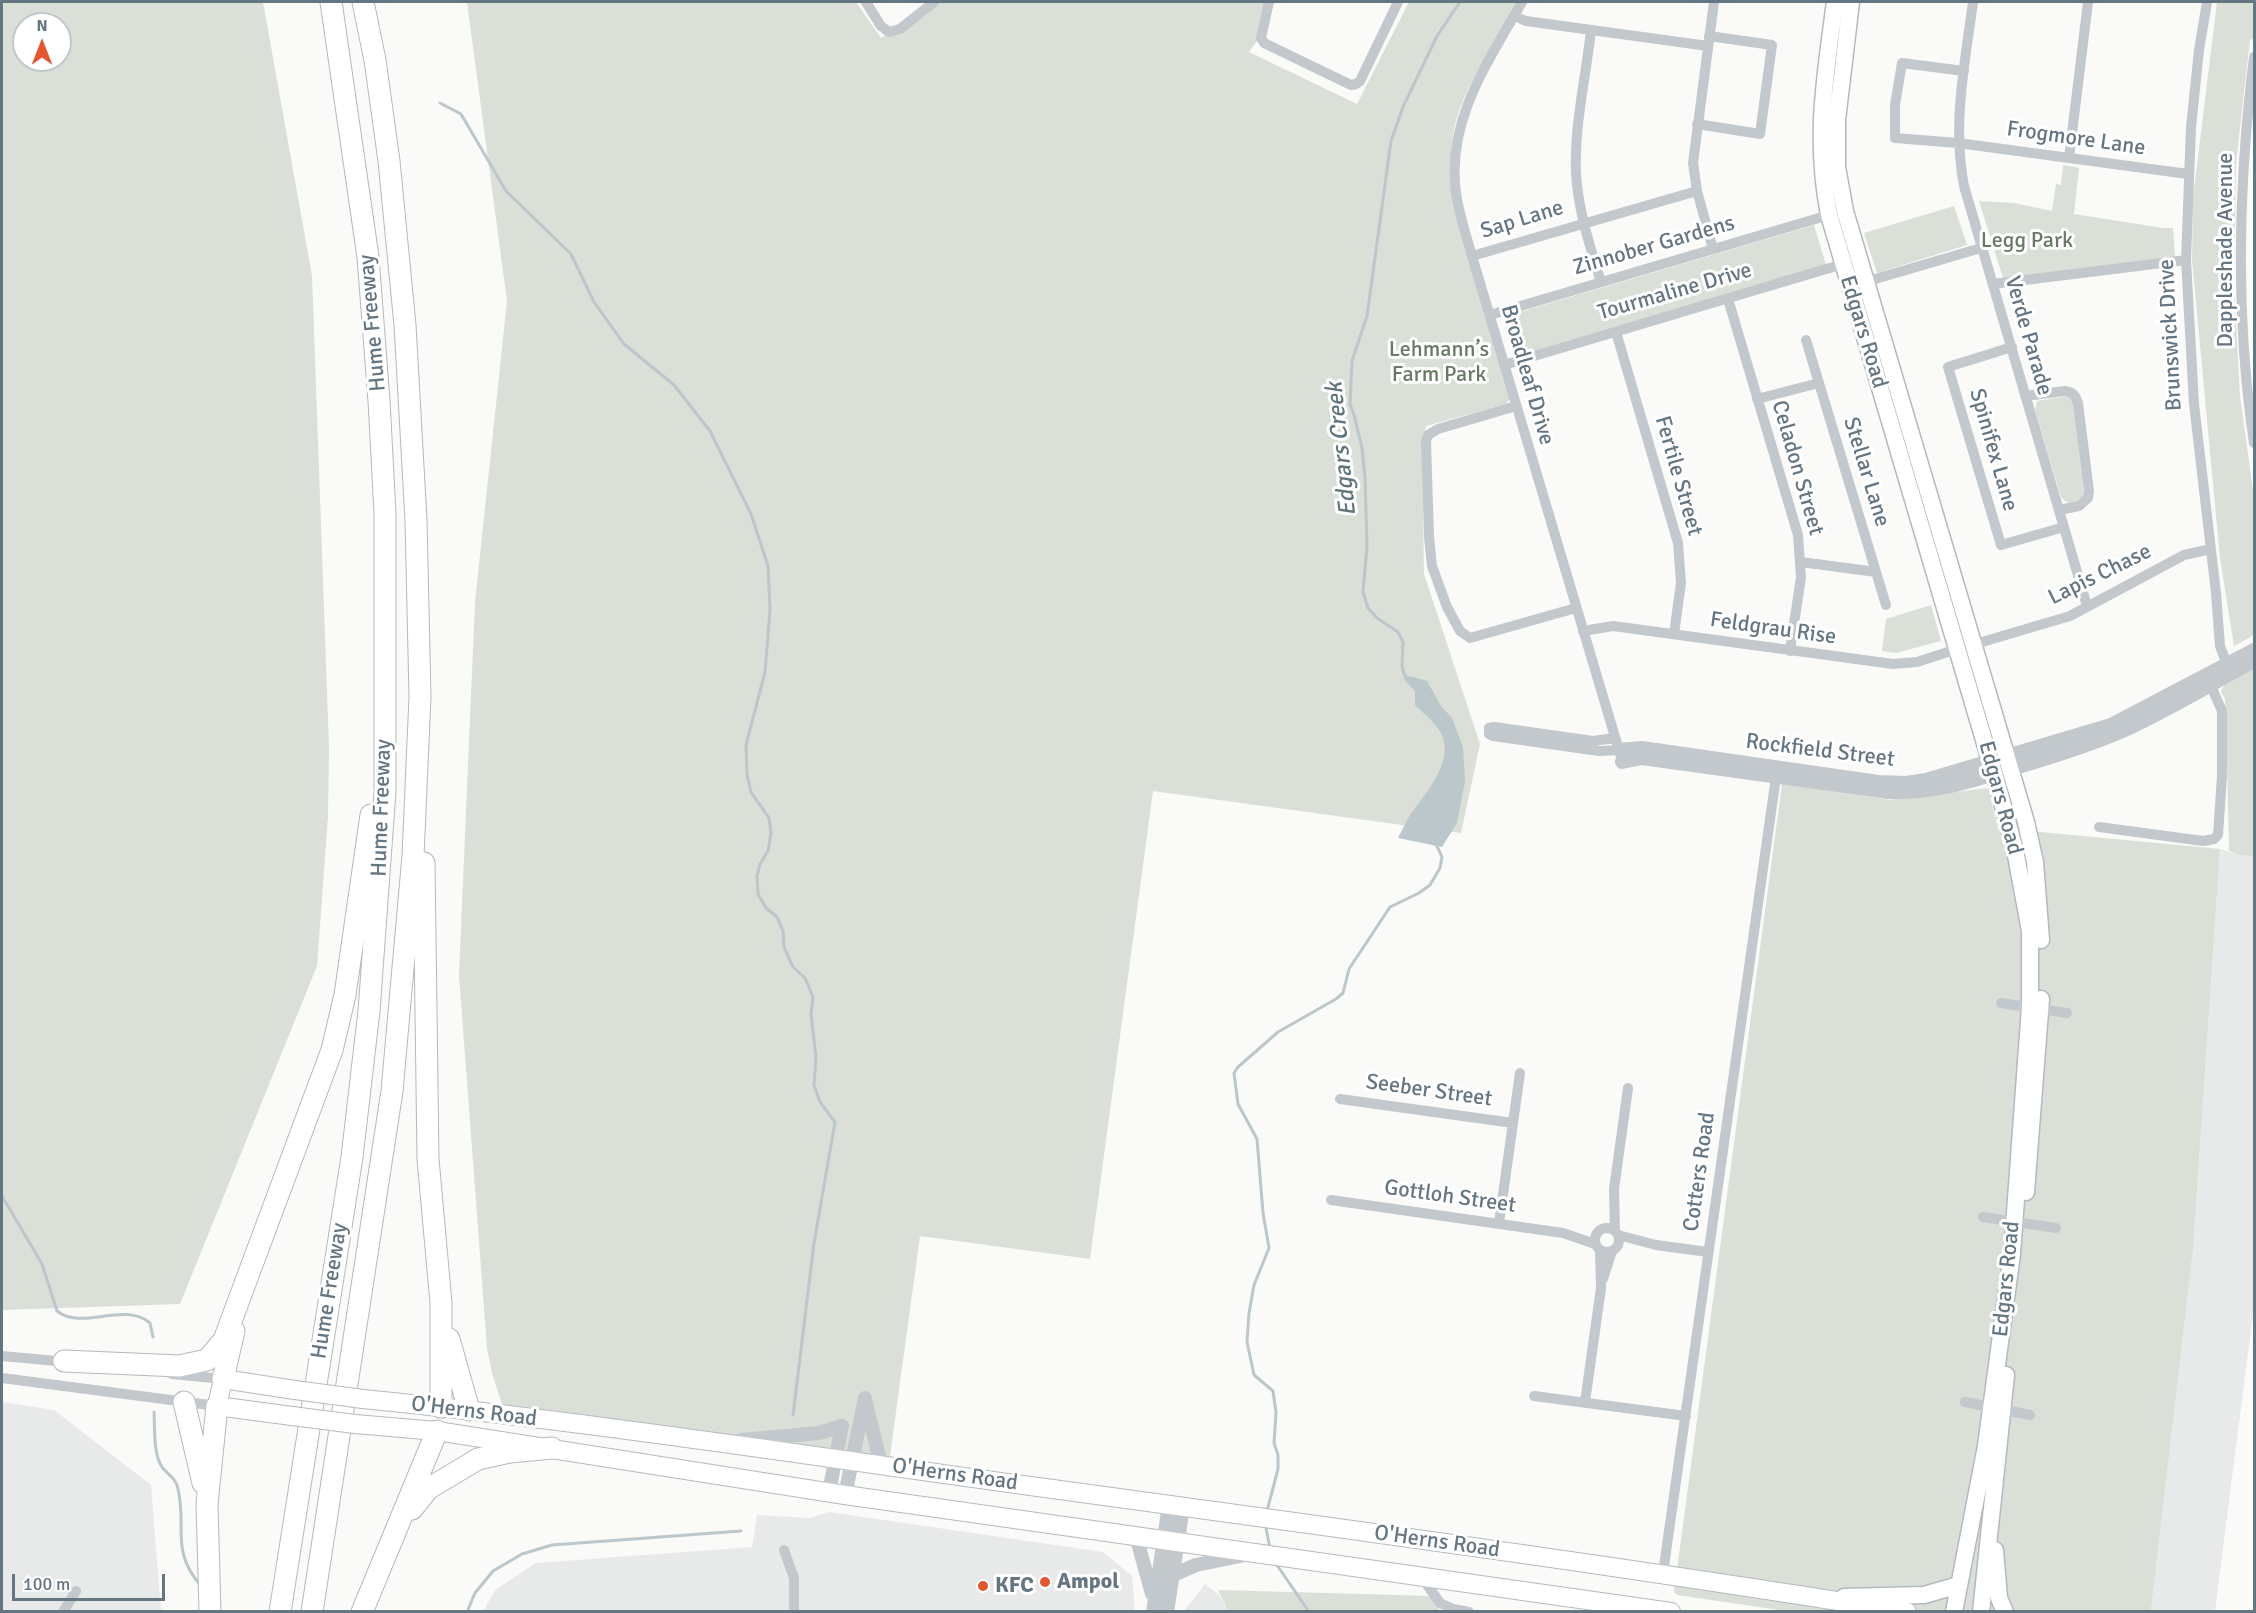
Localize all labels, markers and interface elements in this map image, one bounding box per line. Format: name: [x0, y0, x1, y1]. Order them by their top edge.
north arrow: [12, 12, 72, 72]
text: N: [36, 16, 48, 36]
street label: Frogmore Lane: [2005, 116, 2147, 162]
street label: Dappleshade Avenue: [2213, 153, 2239, 347]
street label: Sap Lane: [1477, 195, 1567, 245]
street label: Zinnober Gardens: [1570, 210, 1738, 282]
park label: Legg Park: [1981, 228, 2073, 254]
street label: Hume Freeway: [354, 253, 392, 393]
street label: Tourmaline Drive: [1595, 257, 1755, 327]
street label: Brunswick Drive: [2154, 258, 2188, 412]
street label: Edgars Road: [1833, 273, 1893, 391]
street label: Verde Parade: [1998, 273, 2058, 399]
street label: Broadleaf Drive: [1494, 302, 1560, 448]
park label: Lehmann’s Farm Park: [1389, 337, 1489, 388]
water label: Edgars Creek: [1321, 381, 1363, 517]
street label: Spinifex Lane: [1963, 386, 2023, 514]
street label: Celadon Street: [1765, 398, 1829, 538]
street label: Fertile Street: [1648, 413, 1708, 539]
street label: Stellar Lane: [1837, 414, 1895, 530]
street label: Lapis Chase: [2044, 539, 2156, 611]
street label: Feldgrau Rise: [1708, 607, 1838, 651]
street label: Rockfield Street: [1744, 729, 1896, 773]
street label: Edgars Road: [1972, 738, 2028, 858]
street label: Hume Freeway: [366, 739, 398, 877]
street label: Seeber Street: [1364, 1069, 1494, 1113]
street label: Cotters Road: [1679, 1111, 1721, 1233]
street label: Gottloh Street: [1383, 1175, 1517, 1219]
street label: Edgars Road: [1988, 1220, 2026, 1338]
street label: Hume Freeway: [306, 1221, 354, 1361]
street label: O'Herns Road: [410, 1391, 538, 1433]
street label: O'Herns Road: [891, 1453, 1019, 1497]
street label: O'Herns Road: [1373, 1520, 1501, 1564]
scale bar: [15, 1562, 168, 1600]
place label: Ampol: [1057, 1569, 1119, 1595]
text: 100 m: [23, 1573, 70, 1595]
place label: KFC: [995, 1573, 1034, 1599]
marker: Ampol: [1038, 1575, 1052, 1589]
marker: KFC: [976, 1579, 990, 1593]

